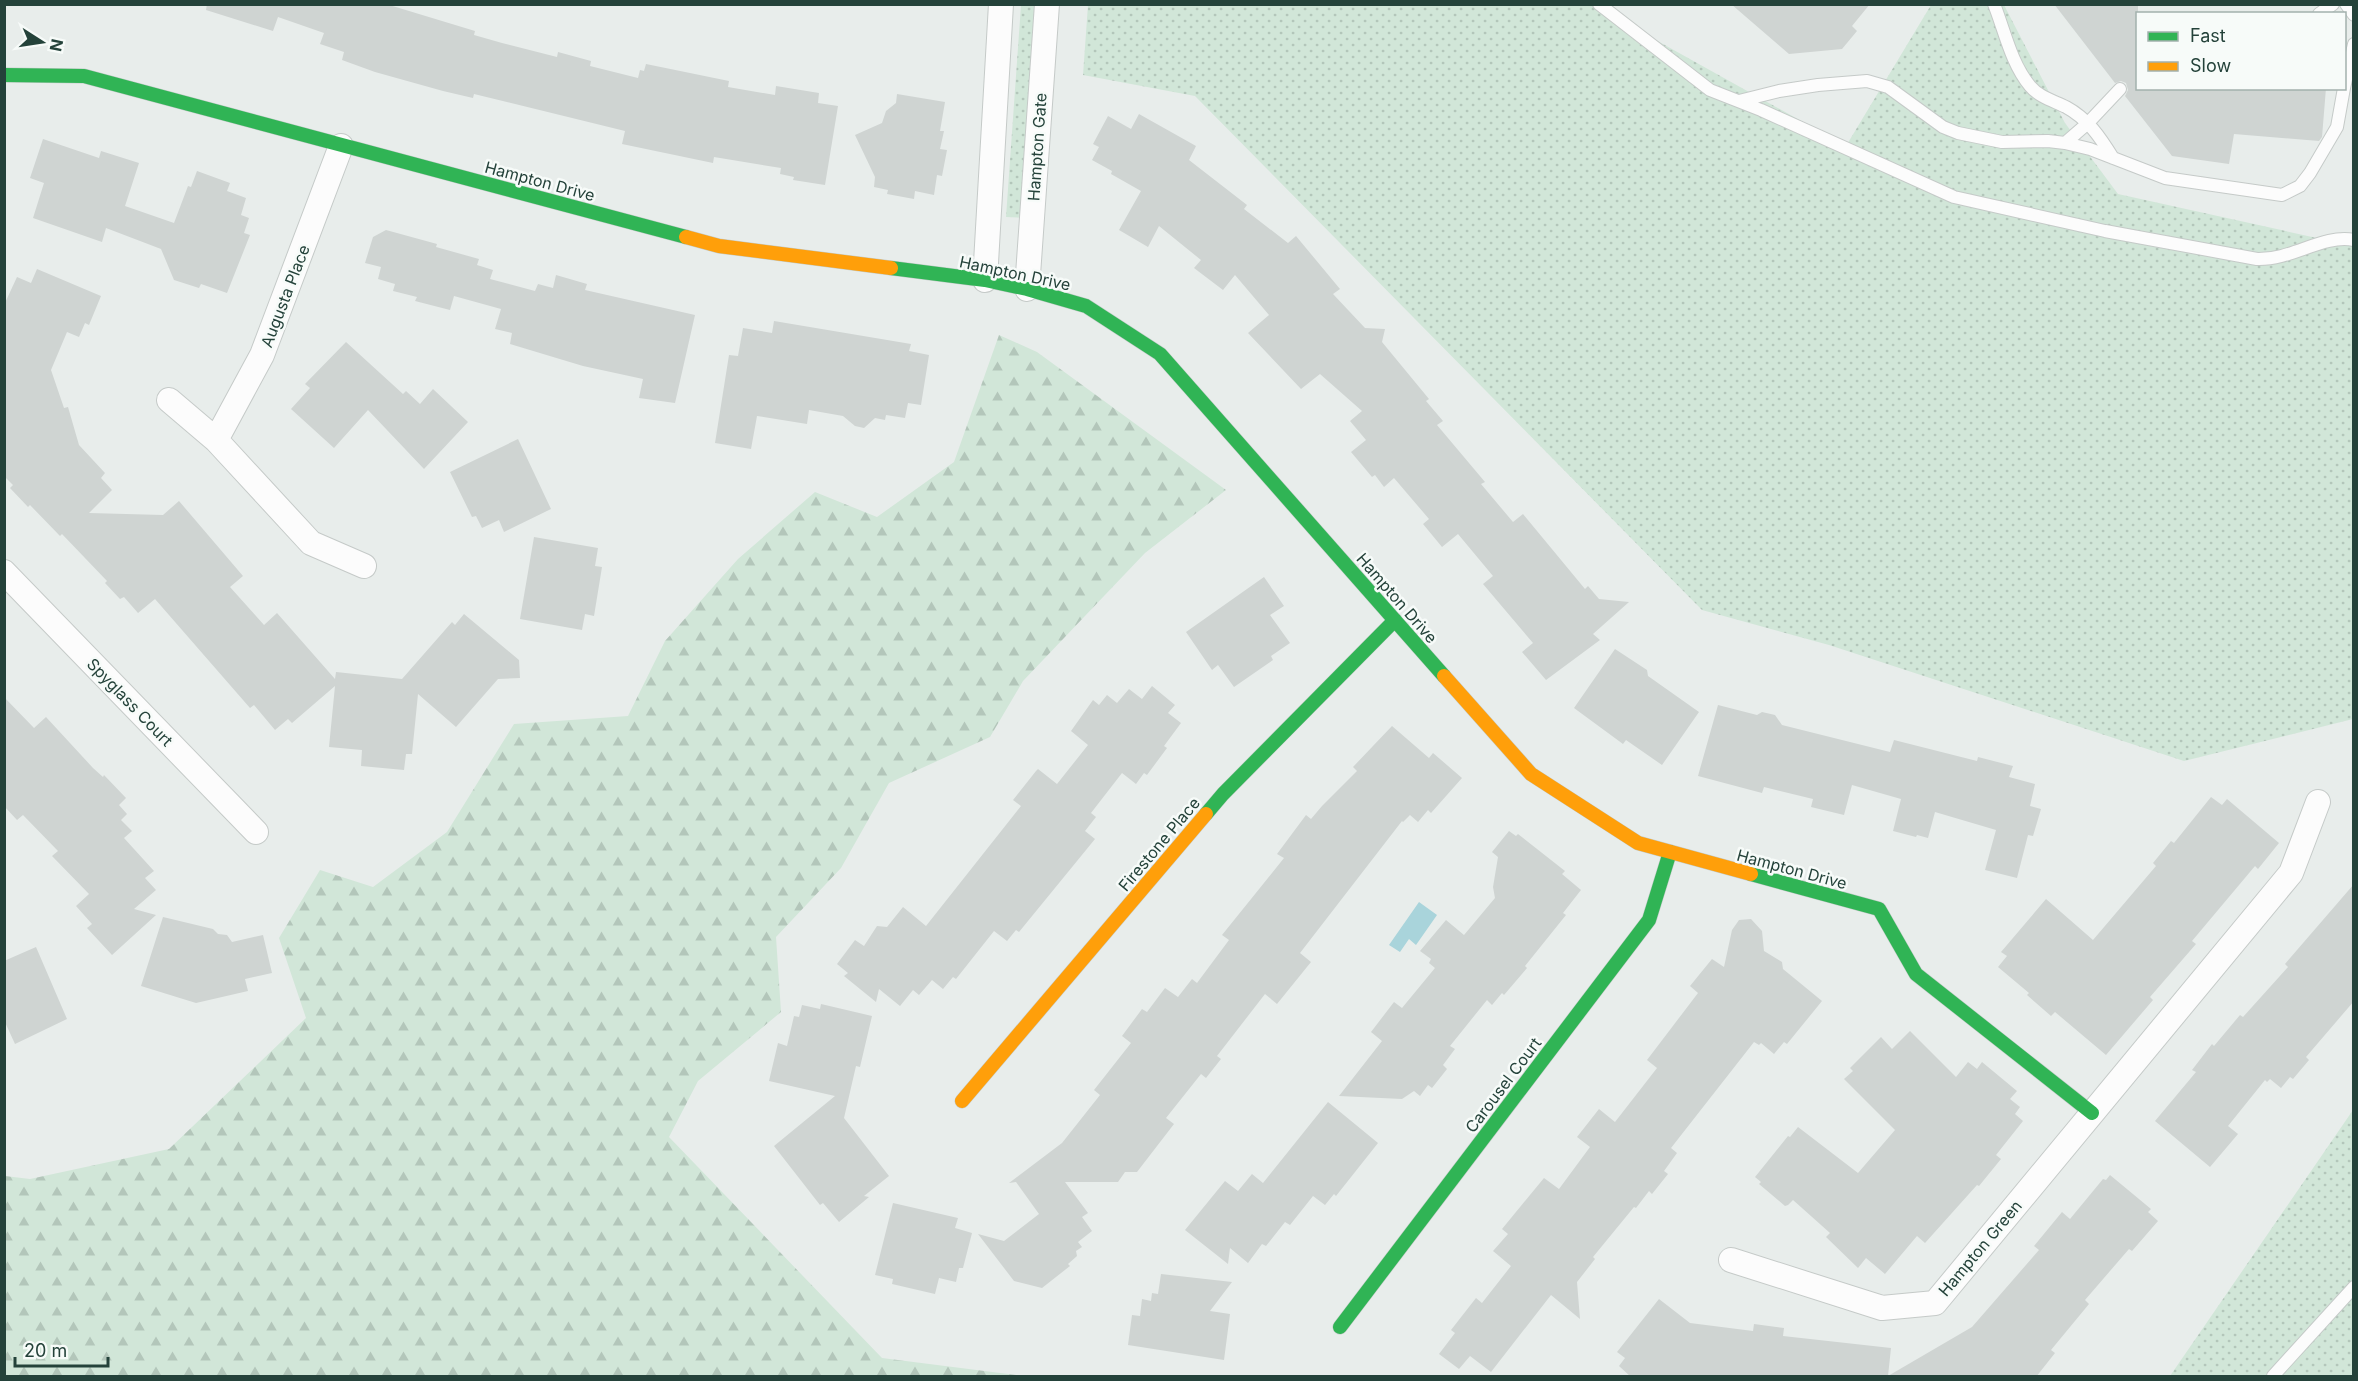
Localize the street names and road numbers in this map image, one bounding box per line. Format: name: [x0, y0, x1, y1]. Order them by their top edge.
street label: Hampton Gate: [1023, 92, 1051, 202]
street label: Hampton Drive: [483, 157, 597, 205]
street label: Augusta Place: [256, 242, 314, 350]
street label: Hampton Drive: [958, 251, 1072, 295]
street label: Hampton Drive: [1352, 549, 1442, 647]
street label: Spyglass Court: [83, 654, 177, 750]
street label: Firestone Place: [1114, 793, 1204, 895]
street label: Hampton Drive: [1735, 845, 1849, 893]
street label: Carousel Court: [1461, 1034, 1545, 1136]
street label: Hampton Green: [1934, 1196, 2026, 1300]

